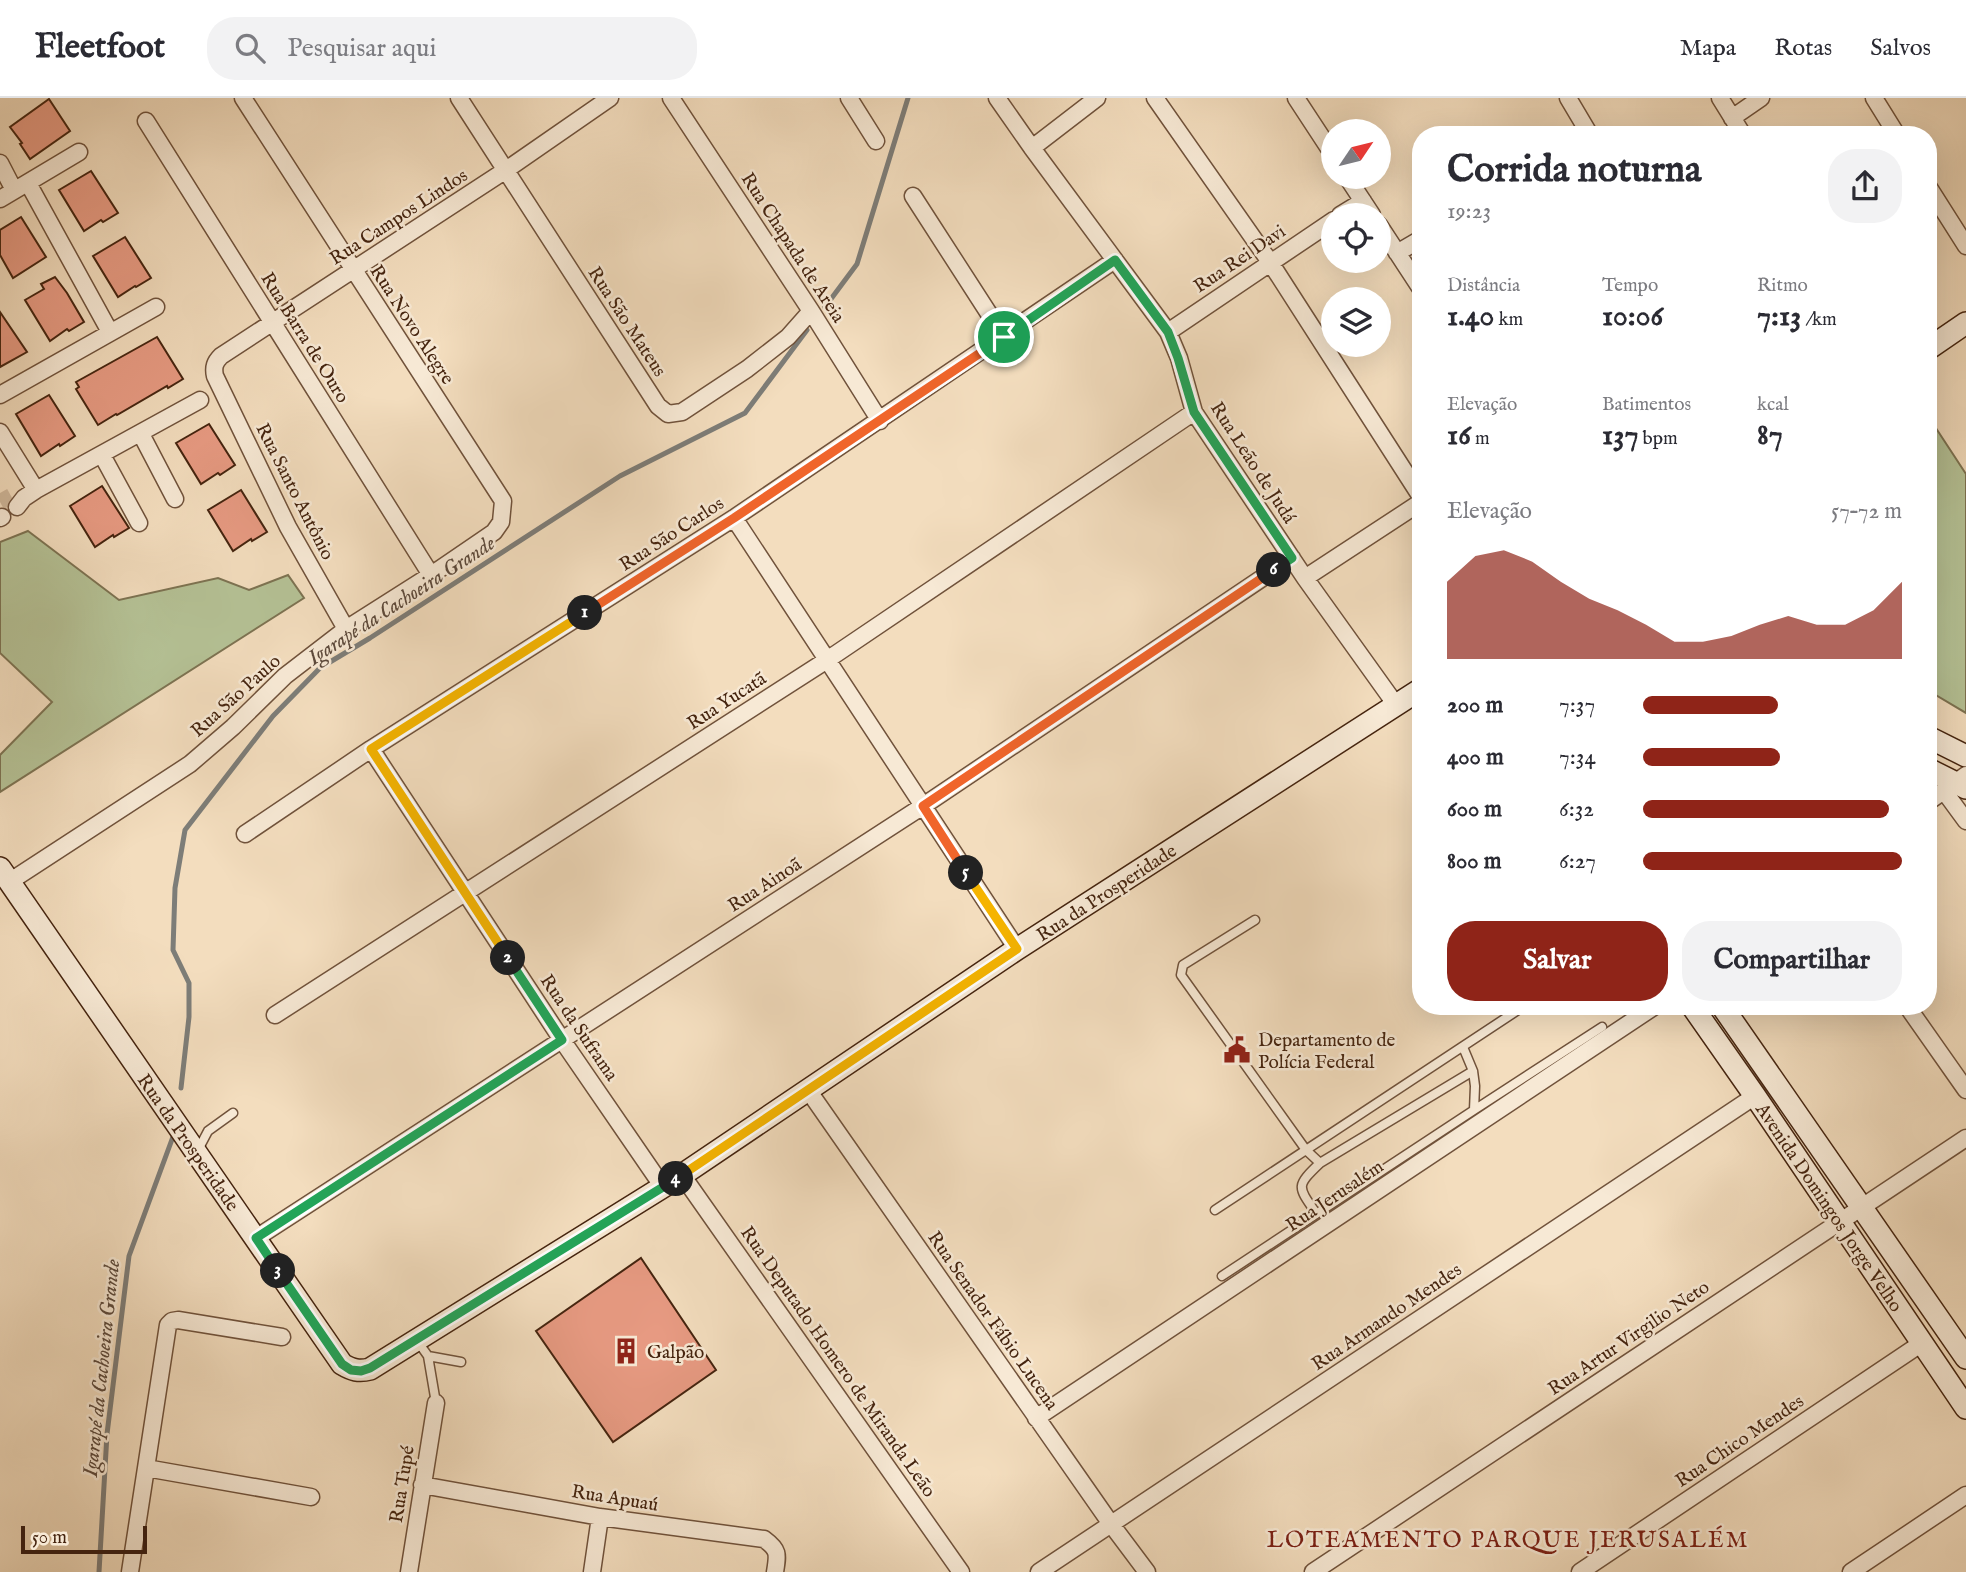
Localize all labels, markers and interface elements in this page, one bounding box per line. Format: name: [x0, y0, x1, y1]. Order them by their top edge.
search box: [207, 17, 697, 80]
text: Fleetfoot: [35, 27, 165, 69]
icon: search: [231, 29, 269, 67]
text: Pesquisar aqui: [287, 32, 436, 65]
text: Mapa: [1680, 33, 1736, 64]
text: Rotas: [1774, 33, 1832, 64]
text: Salvos: [1870, 33, 1931, 64]
north arrow: [1321, 119, 1391, 189]
map controls: [1321, 119, 1391, 357]
text: Corrida noturna: [1447, 147, 1702, 195]
button: share: [1828, 149, 1902, 223]
street label: Rua Campos Lindos: [325, 164, 473, 271]
street label: Rua Chapada de Areia: [735, 168, 850, 328]
text: 19:23: [1447, 197, 1491, 226]
button: locate: [1321, 203, 1391, 273]
street label: Rua Rei Davi: [1190, 220, 1291, 299]
street label: Rua Novo Alegre: [364, 261, 459, 390]
street label: Rua São Mateus: [582, 262, 671, 382]
street label: Rua Barra de Ouro: [255, 268, 354, 408]
text: Distância: [1447, 274, 1520, 298]
text: Tempo: [1602, 274, 1658, 298]
text: Ritmo: [1757, 274, 1808, 298]
button: layers: [1321, 287, 1391, 357]
text: 1.40: [1447, 298, 1494, 336]
text: 10:06: [1602, 298, 1663, 336]
text: 7:13: [1757, 298, 1801, 336]
pin: [974, 307, 1034, 367]
text: km: [1494, 308, 1523, 332]
text: /km: [1801, 308, 1837, 332]
icon: arrive: [985, 318, 1023, 356]
text: Elevação: [1447, 393, 1517, 417]
text: Batimentos: [1602, 393, 1691, 417]
text: kcal: [1757, 393, 1789, 417]
street label: Rua Leão de Judá: [1204, 398, 1301, 529]
text: 16: [1447, 417, 1471, 455]
text: 137: [1602, 417, 1638, 455]
text: 87: [1757, 417, 1783, 455]
street label: Rua Santo Antônio: [249, 419, 339, 564]
text: m: [1471, 427, 1490, 451]
text: bpm: [1638, 427, 1678, 451]
street label: Rua São Carlos: [615, 492, 729, 577]
text: Elevação: [1447, 497, 1532, 526]
text: 57–72 m: [1831, 497, 1902, 526]
water label: Igarapé da Cachoeira Grande: [302, 530, 501, 673]
pin: 6: [1256, 552, 1292, 588]
text: 6: [1269, 557, 1278, 581]
pin: 1: [568, 596, 602, 630]
text: 1: [581, 600, 588, 624]
street label: Rua São Paulo: [186, 650, 286, 743]
street label: Rua Yucatã: [683, 667, 772, 736]
text: 200 m: [1447, 691, 1503, 720]
text: 7:37: [1559, 691, 1595, 720]
text: 400 m: [1447, 743, 1504, 772]
text: 7:34: [1559, 743, 1596, 772]
text: 600 m: [1447, 795, 1502, 824]
text: 6:32: [1559, 795, 1594, 824]
street label: Rua da Prosperidade: [1033, 839, 1182, 948]
text: 800 m: [1447, 847, 1501, 876]
text: 6:27: [1559, 847, 1596, 876]
street label: Rua Ainoã: [724, 853, 807, 918]
pin: 5: [948, 856, 984, 890]
text: 5: [962, 860, 969, 884]
button: Salvar: [1447, 921, 1668, 1001]
button: Compartilhar: [1682, 921, 1902, 1001]
pin: 2: [490, 940, 526, 976]
text: 2: [503, 945, 512, 969]
street label: Rua da Suframa: [534, 970, 623, 1087]
place label: Departamento de Polícia Federal: [1258, 1029, 1396, 1075]
public building icon: Departamento de Polícia Federal: [1222, 1035, 1252, 1065]
street label: Rua da Prosperidade: [131, 1070, 244, 1217]
street label: Avenida Domingos Jorge Velho: [1749, 1098, 1907, 1317]
street label: Rua Jerusalém: [1282, 1155, 1389, 1238]
pin: 4: [658, 1162, 694, 1196]
text: 4: [671, 1166, 680, 1190]
street label: Rua Deputado Homero de Miranda Leão: [734, 1222, 941, 1502]
street label: Rua Senador Fábio Lucena: [921, 1227, 1064, 1416]
pin: 3: [260, 1254, 296, 1288]
water label: Igarapé da Cachoeira Grande: [78, 1258, 127, 1479]
text: 3: [274, 1258, 281, 1282]
street label: Rua Armando Mendes: [1307, 1259, 1467, 1377]
street label: Rua Artur Virgilio Neto: [1544, 1276, 1714, 1402]
building icon: Galpão: [611, 1336, 641, 1366]
place label: Galpão: [647, 1341, 704, 1365]
street label: Rua Chico Mendes: [1671, 1390, 1809, 1494]
street label: Rua Tupé: [385, 1444, 421, 1525]
street label: Rua Apuaú: [570, 1480, 660, 1518]
scale bar: [21, 1523, 147, 1555]
district label: LOTEAMENTO PARQUE JERUSALÉM: [1267, 1525, 1749, 1555]
text: 50 m: [32, 1526, 67, 1550]

